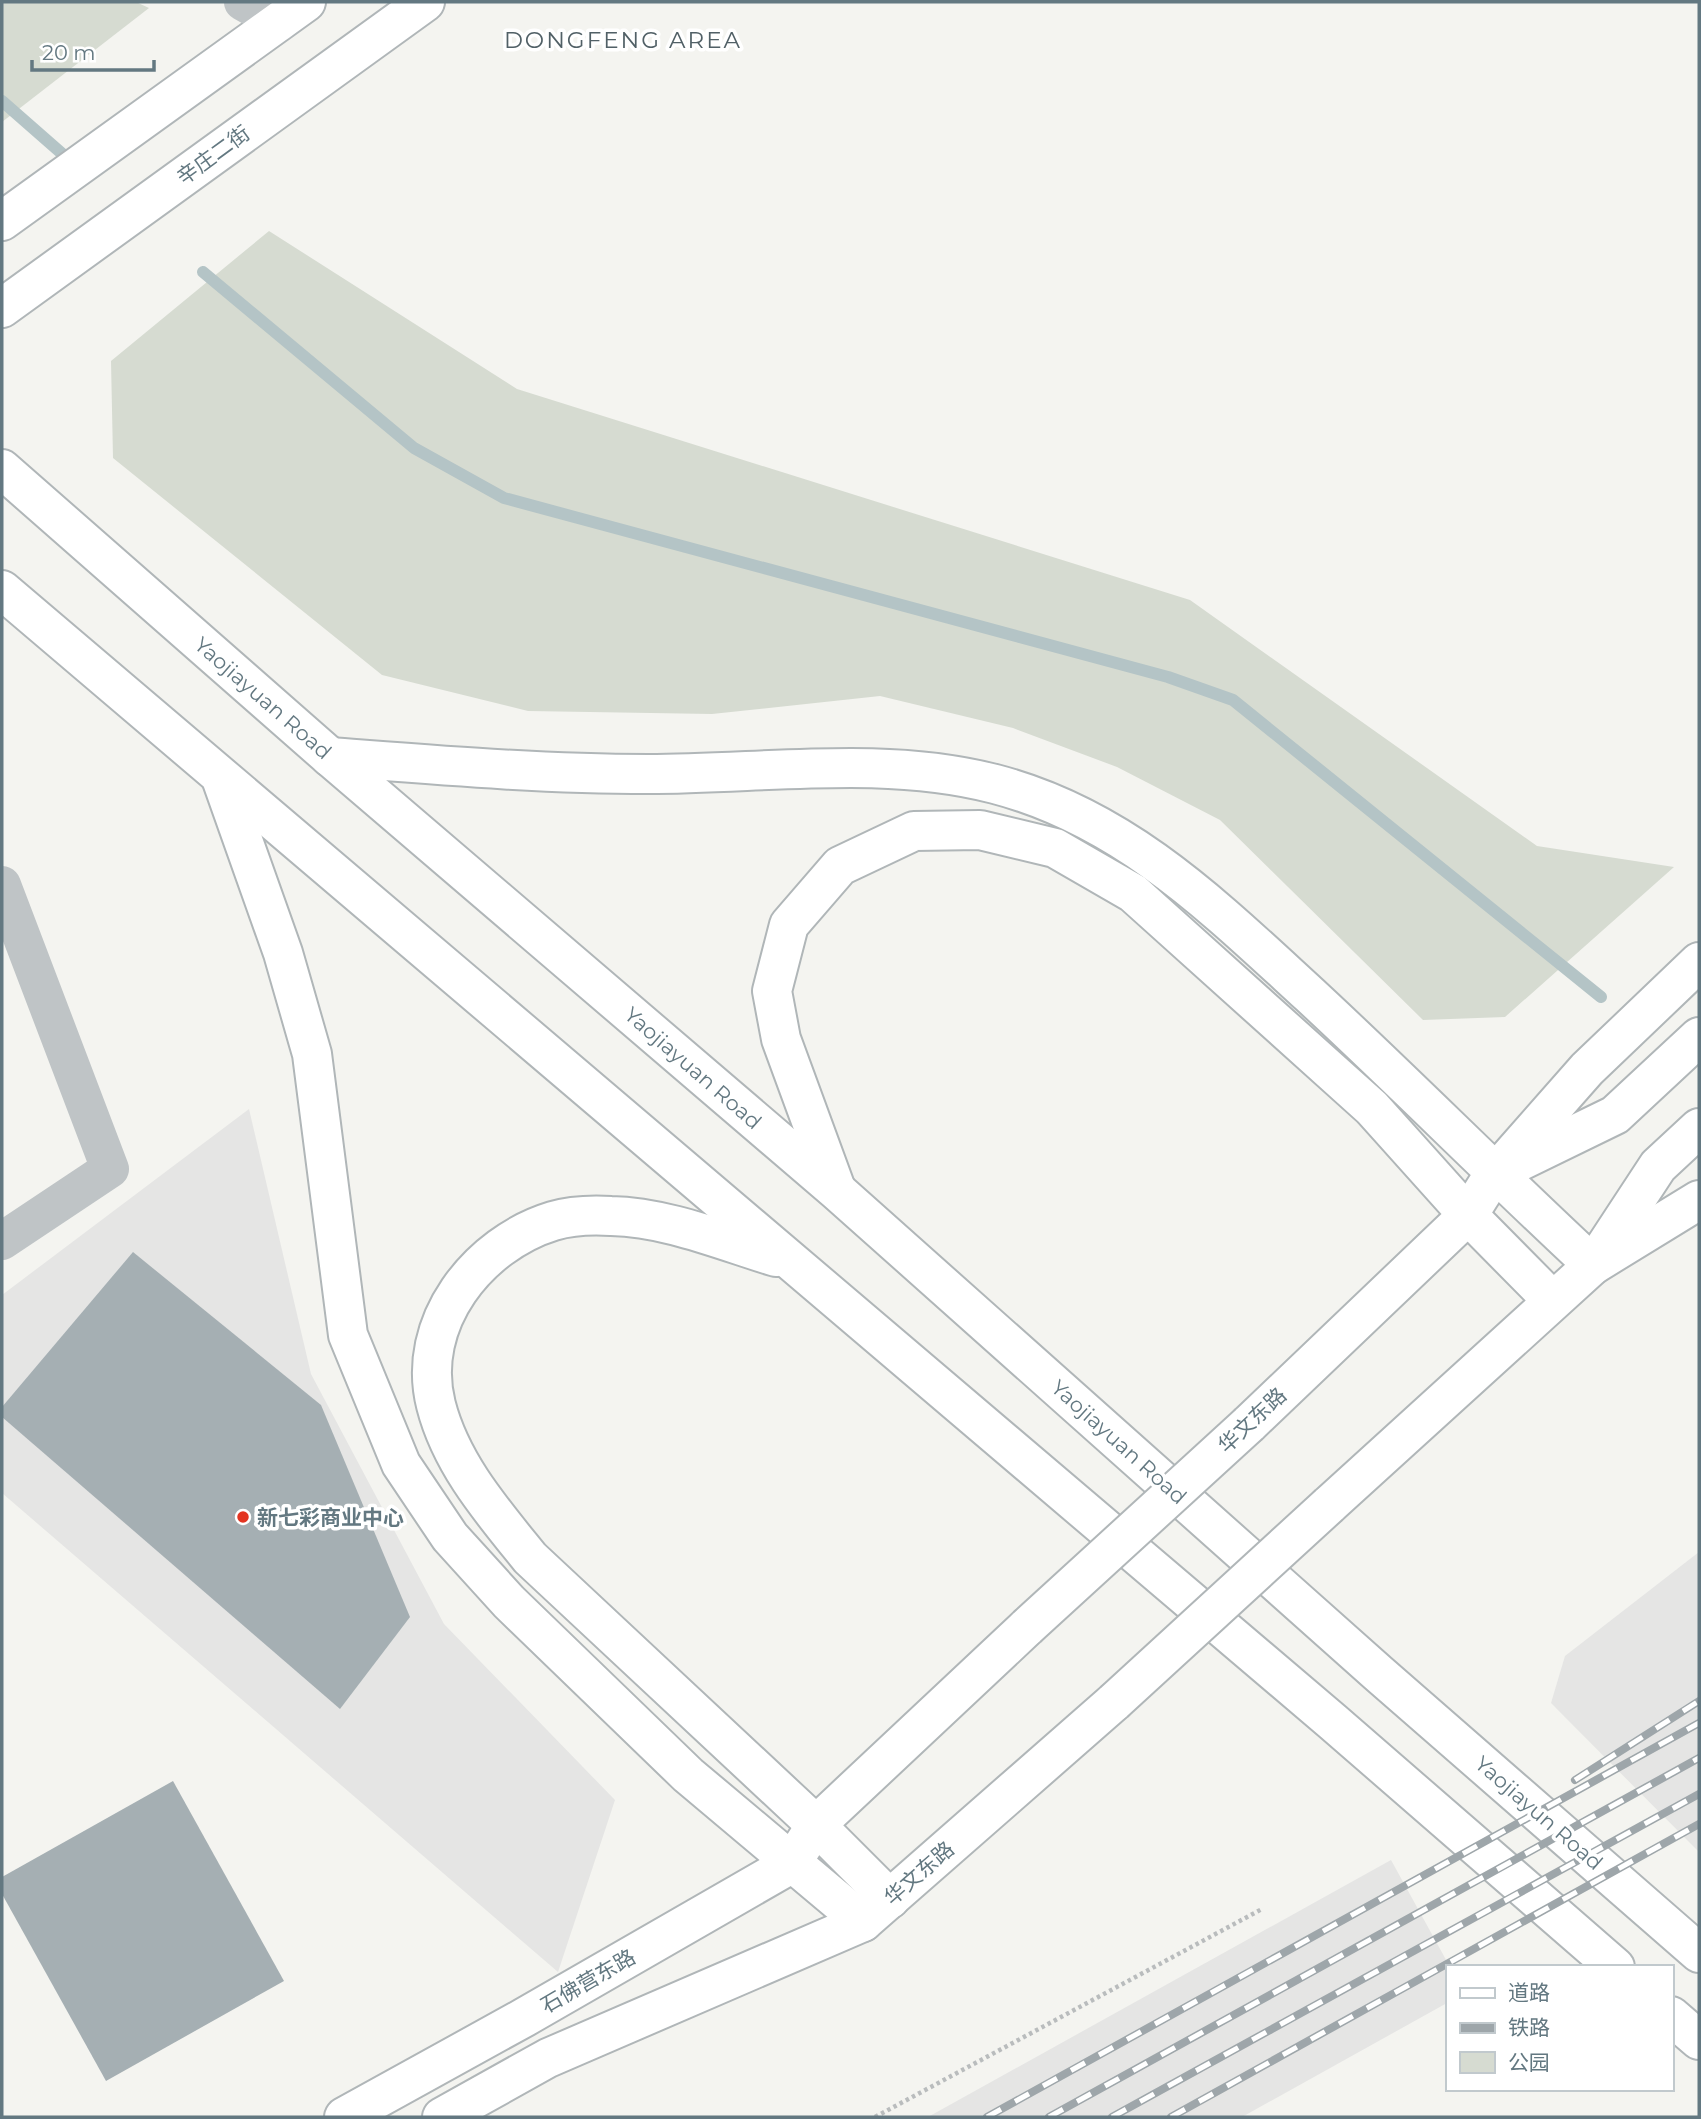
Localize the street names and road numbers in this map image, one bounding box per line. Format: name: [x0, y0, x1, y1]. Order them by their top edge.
street label: 辛庄二街: [172, 120, 254, 190]
street label: Yaojiayuan Road: [189, 632, 337, 764]
street label: Yaojiayuan Road: [619, 1002, 767, 1134]
street label: Yaojiayuan Road: [1046, 1375, 1192, 1509]
street label: 华文东路: [1213, 1382, 1291, 1458]
street label: Yaojiayun Road: [1470, 1751, 1608, 1875]
street label: 华文东路: [879, 1836, 959, 1910]
street label: 石佛营东路: [536, 1944, 640, 2018]

